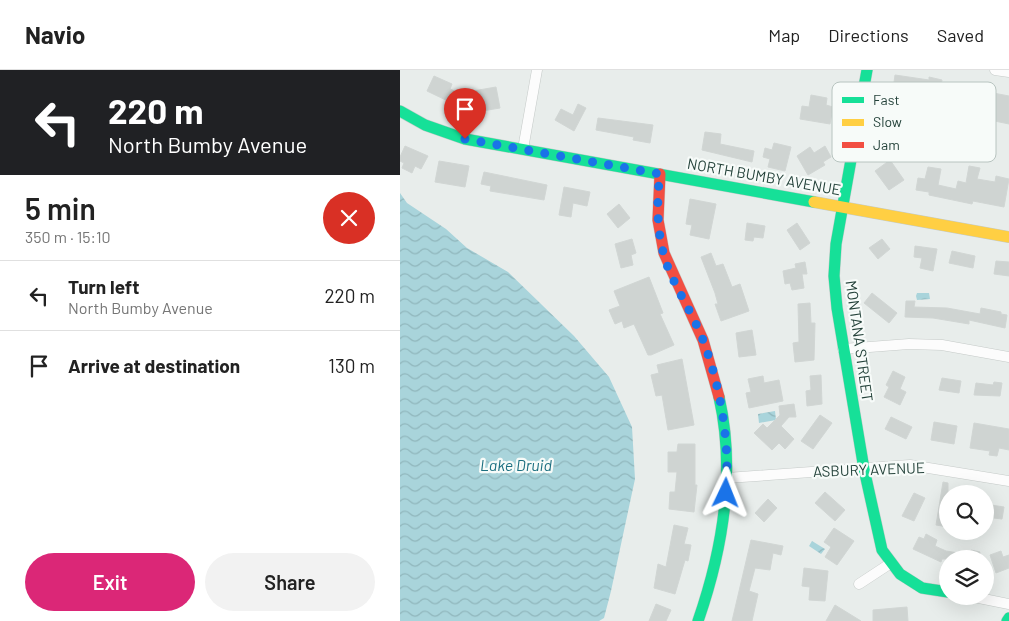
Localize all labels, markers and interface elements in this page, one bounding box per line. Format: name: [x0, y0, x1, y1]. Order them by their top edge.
text: Navio: [25, 20, 85, 49]
text: Map: [768, 24, 800, 46]
text: Directions: [828, 24, 909, 46]
text: Saved: [937, 24, 984, 46]
legend: [832, 82, 996, 162]
pin: [444, 88, 486, 139]
text: 220 m: [108, 89, 203, 131]
icon: left: [25, 90, 90, 155]
text: Fast: [873, 91, 899, 108]
icon: arrive: [451, 95, 479, 123]
text: Slow: [873, 113, 902, 130]
text: North Bumby Avenue: [108, 131, 307, 157]
text: Jam: [873, 136, 900, 153]
street label: NORTH BUMBY AVENUE: [686, 154, 842, 198]
text: 5 min: [25, 190, 96, 226]
button: close: [323, 192, 375, 244]
text: 350 m · 15:10: [25, 227, 111, 246]
text: Turn left: [68, 275, 139, 298]
street label: MONTANA STREET: [843, 279, 877, 403]
icon: left: [25, 282, 53, 310]
text: 220 m: [324, 284, 375, 307]
text: North Bumby Avenue: [68, 298, 213, 317]
icon: arrive: [25, 352, 53, 380]
text: Arrive at destination: [68, 354, 240, 377]
text: 130 m: [328, 354, 375, 377]
water label: Lake Druid: [480, 455, 553, 474]
street label: ASBURY AVENUE: [813, 458, 925, 480]
position arrow: [699, 466, 751, 518]
map controls: [939, 485, 994, 605]
button: search: [939, 485, 994, 540]
button: layers: [939, 550, 994, 605]
button: Exit: [25, 553, 195, 611]
button: Share: [205, 553, 375, 611]

